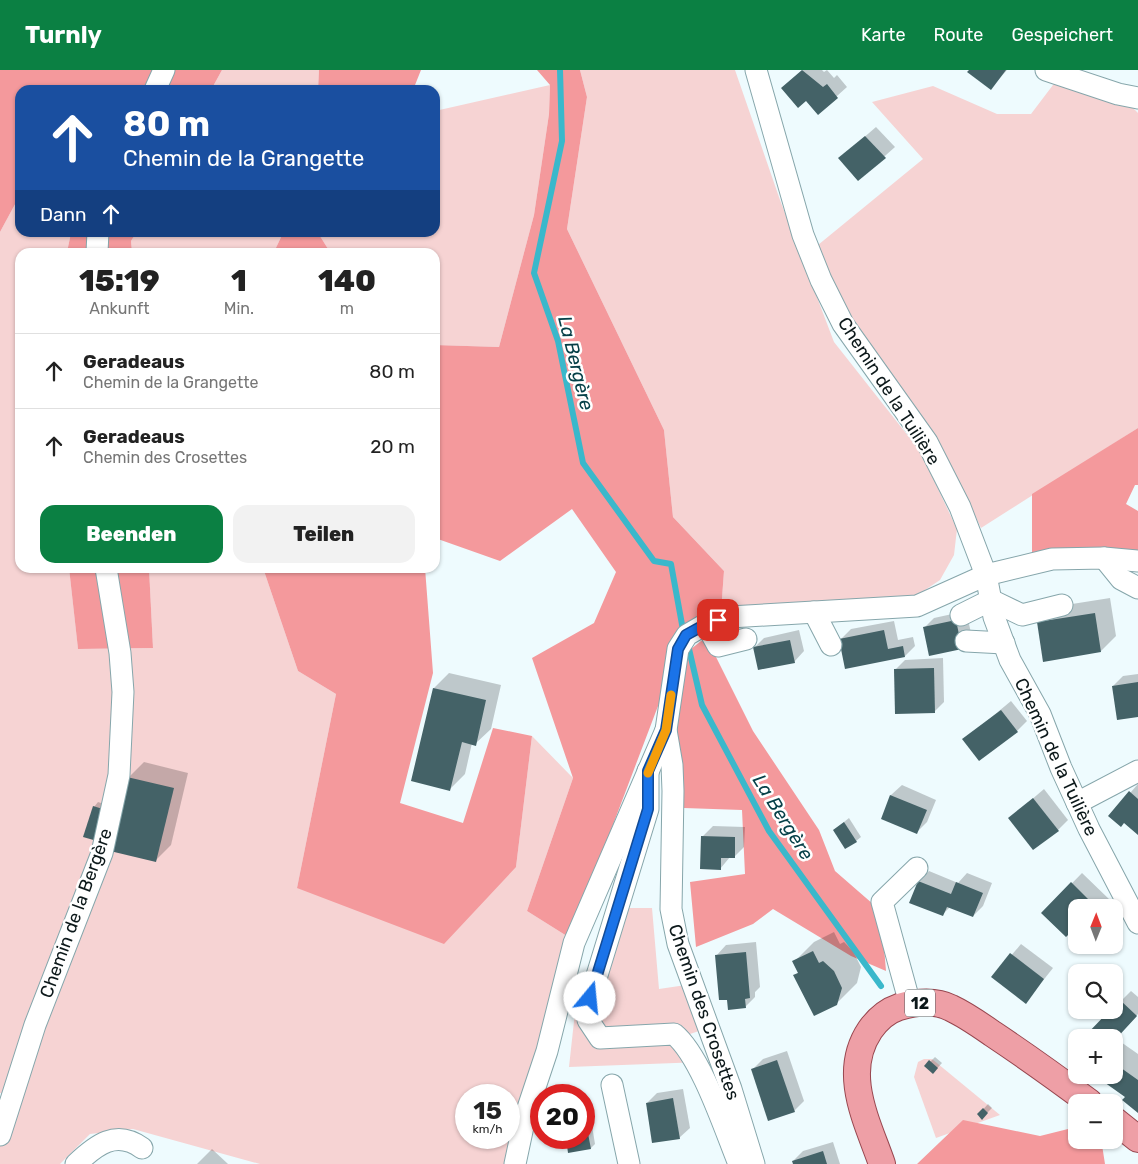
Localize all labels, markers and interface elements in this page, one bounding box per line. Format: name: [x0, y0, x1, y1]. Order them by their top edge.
text: Turnly: [25, 21, 102, 49]
text: Karte: [861, 24, 905, 46]
text: Route: [933, 24, 983, 46]
text: Gespeichert: [1011, 24, 1113, 46]
text: 80 m: [123, 103, 210, 145]
icon: ahead: [40, 105, 105, 170]
text: Chemin de la Grangette: [123, 145, 364, 172]
icon: ahead: [97, 200, 125, 228]
text: Dann: [40, 203, 87, 226]
text: 15:19: [79, 263, 160, 299]
text: 1: [231, 263, 247, 299]
text: 140: [318, 263, 376, 299]
text: Ankunft: [89, 299, 149, 318]
text: Min.: [224, 299, 254, 318]
text: m: [340, 299, 354, 318]
water label: La Bergère: [553, 313, 599, 413]
street label: Chemin de la Tuilière: [833, 313, 945, 469]
text: Geradeaus: [83, 350, 185, 373]
icon: ahead: [40, 357, 68, 385]
text: 80 m: [369, 360, 415, 383]
text: Chemin de la Grangette: [83, 373, 258, 392]
text: Geradeaus: [83, 425, 185, 448]
icon: ahead: [40, 432, 68, 460]
text: 20 m: [370, 435, 415, 458]
text: Chemin des Crosettes: [83, 448, 247, 467]
button: Beenden: [40, 505, 223, 563]
button: Teilen: [233, 505, 415, 563]
pin: [697, 599, 739, 641]
icon: arrive: [704, 606, 732, 634]
street label: Chemin de la Tuilière: [1010, 674, 1102, 840]
water label: La Bergère: [748, 770, 819, 864]
street label: Chemin de la Bergère: [35, 825, 117, 1001]
north arrow: [1068, 899, 1122, 954]
map controls: [1068, 899, 1123, 1149]
street label: Chemin des Crosettes: [664, 921, 744, 1103]
button: search: [1068, 964, 1123, 1019]
position arrow: [563, 971, 615, 1023]
road number: 12: [905, 990, 935, 1016]
button: +: [1068, 1029, 1123, 1084]
speed limit sign: 20: [530, 1084, 595, 1149]
button: −: [1068, 1094, 1123, 1149]
text: 15: [473, 1096, 502, 1125]
text: km/h: [473, 1122, 502, 1136]

